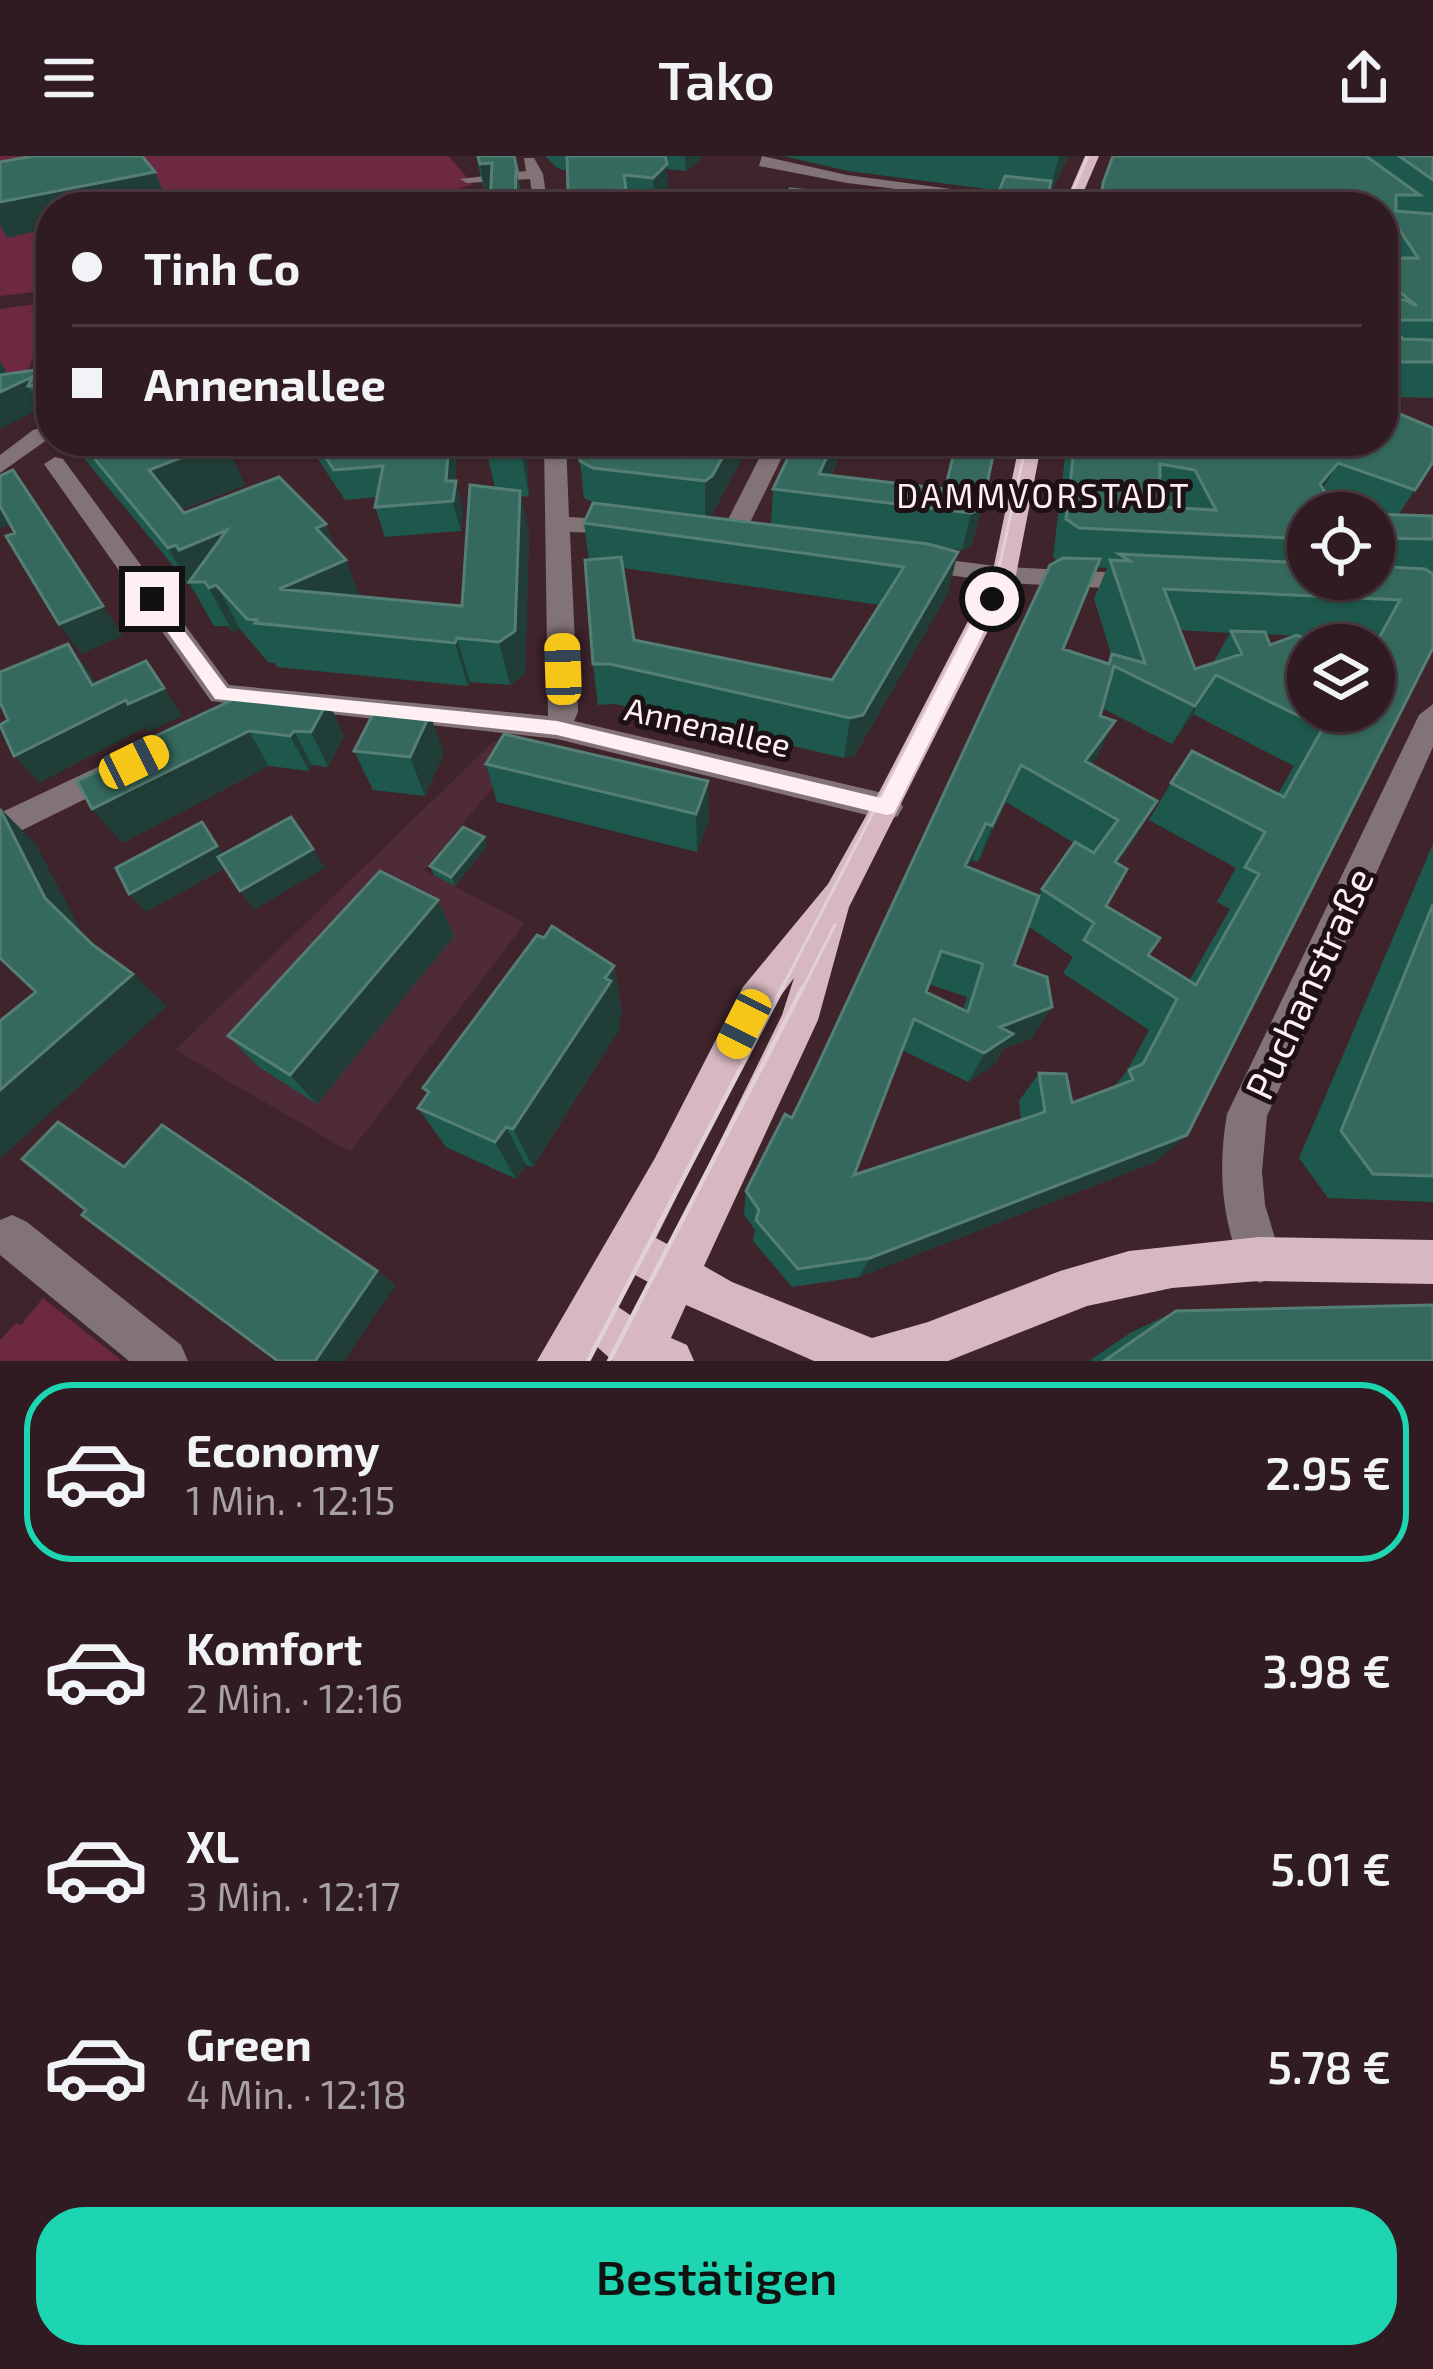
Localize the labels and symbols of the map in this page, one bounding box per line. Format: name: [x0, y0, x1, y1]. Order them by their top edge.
district label: DAMMVORSTADT: [896, 475, 1192, 515]
route end: [125, 572, 179, 626]
route start: [965, 572, 1019, 626]
car: [544, 632, 582, 706]
street label: Annenallee: [621, 688, 795, 764]
car: [94, 730, 174, 794]
street label: Puchanstraße: [1234, 860, 1382, 1106]
car: [712, 984, 776, 1064]

